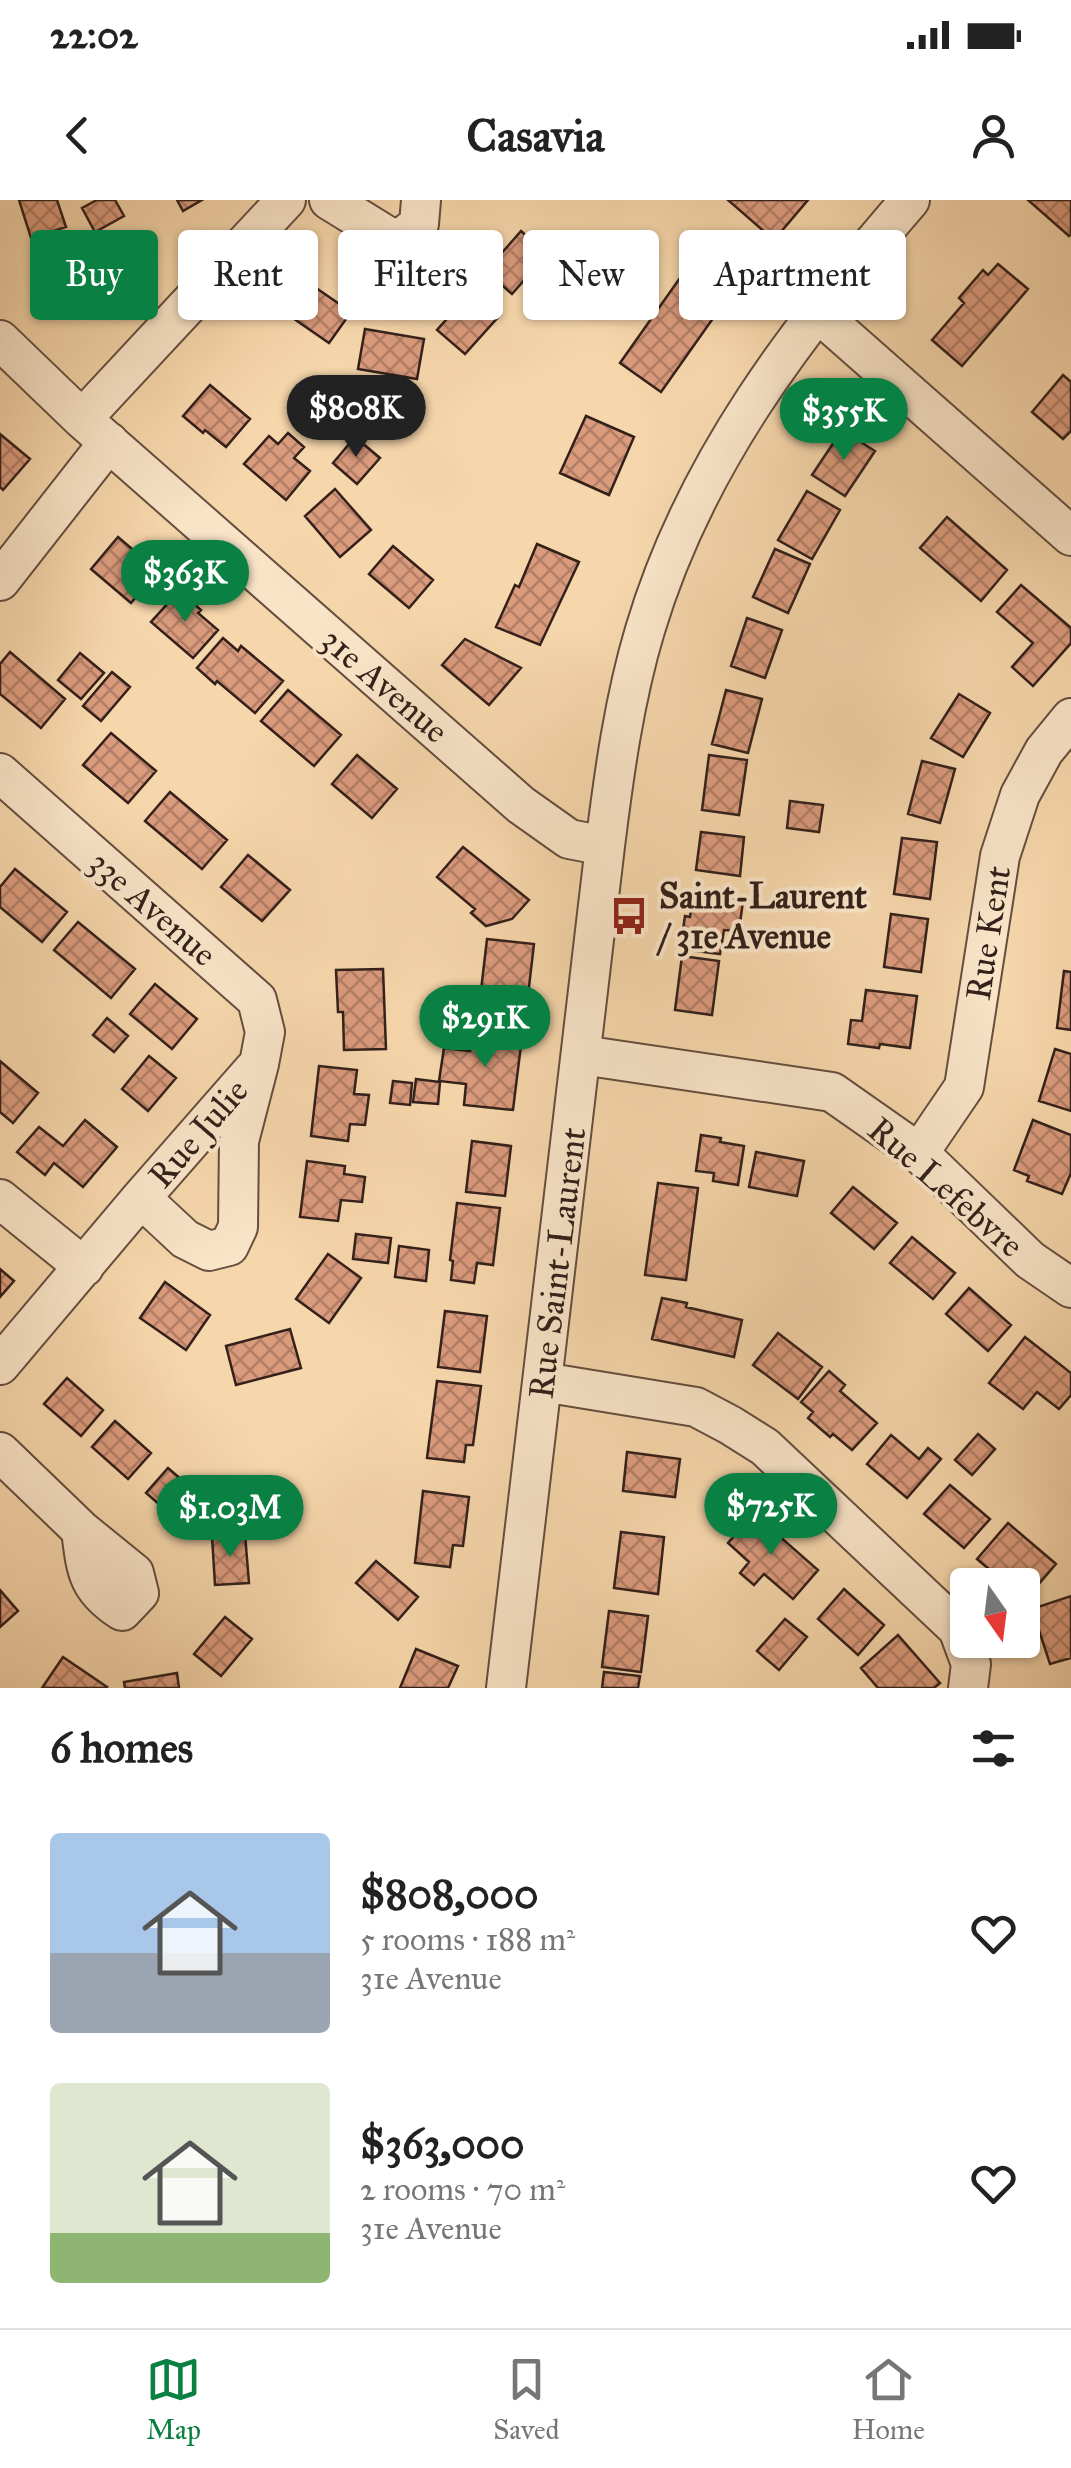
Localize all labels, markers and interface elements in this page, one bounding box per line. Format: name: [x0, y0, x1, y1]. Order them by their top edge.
text: 22:02: [50, 12, 138, 58]
icon: back: [50, 108, 105, 163]
text: Casavia: [467, 108, 604, 163]
icon: person: [966, 108, 1021, 163]
chip: Buy: [30, 230, 158, 320]
chip: Rent: [178, 230, 318, 320]
chip: Filters: [338, 230, 503, 320]
chip: New: [523, 230, 659, 320]
chip: Apartment: [679, 230, 906, 320]
pin: $808K: [286, 375, 426, 460]
pin: $355K: [774, 378, 914, 463]
text: $808K: [309, 388, 403, 427]
text: $355K: [802, 391, 886, 430]
pin: $363K: [115, 540, 255, 625]
text: $363K: [143, 553, 227, 592]
street label: 31e Avenue: [312, 618, 457, 752]
street label: 33e Avenue: [80, 841, 225, 976]
street label: Rue Kent: [957, 863, 1020, 1003]
place label: Saint-Laurent / 31e Avenue: [656, 875, 868, 958]
bus stop icon: Saint-Laurent / 31e Avenue: [608, 895, 650, 937]
pin: $291K: [415, 985, 555, 1070]
text: $291K: [441, 998, 529, 1037]
street label: Rue Julie: [139, 1070, 257, 1197]
street label: Rue Lefebvre: [859, 1108, 1032, 1267]
street label: Rue Saint-Laurent: [520, 1125, 595, 1401]
pin: $725K: [701, 1473, 841, 1558]
pin: $1.03M: [149, 1475, 311, 1560]
text: $725K: [726, 1486, 816, 1525]
text: $1.03M: [179, 1488, 281, 1527]
north arrow: [950, 1568, 1040, 1658]
map controls: [950, 1568, 1040, 1658]
icon: filters: [966, 1721, 1021, 1776]
text: 6 homes: [50, 1722, 193, 1774]
text: $808,000: [360, 1868, 539, 1920]
icon: home: [130, 1873, 250, 1993]
icon: heart: [966, 1906, 1021, 1961]
text: 5 rooms · 188 m²: [360, 1920, 575, 1959]
text: 31e Avenue: [360, 1959, 502, 1998]
text: $363,000: [360, 2118, 525, 2170]
icon: home: [130, 2123, 250, 2243]
icon: heart: [966, 2156, 1021, 2211]
text: 2 rooms · 70 m²: [360, 2170, 565, 2209]
text: 31e Avenue: [360, 2209, 502, 2248]
tab: Map: [146, 2352, 201, 2447]
tab: Saved: [493, 2352, 560, 2447]
tab: Home: [852, 2352, 925, 2447]

